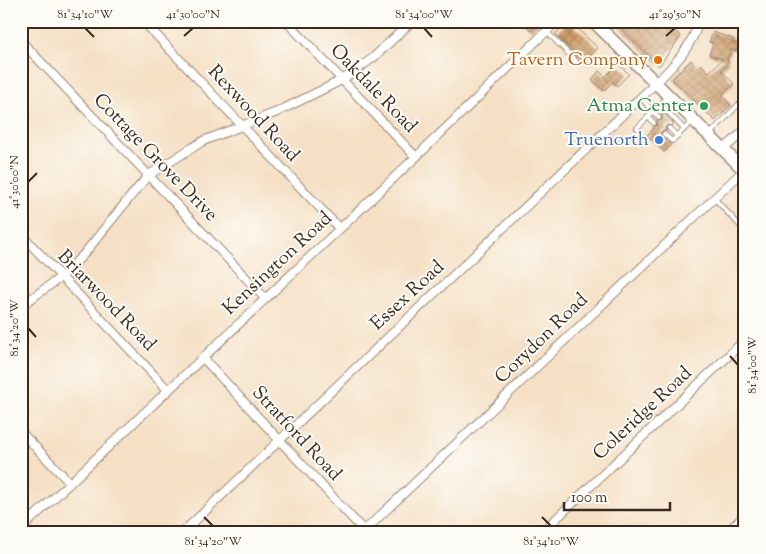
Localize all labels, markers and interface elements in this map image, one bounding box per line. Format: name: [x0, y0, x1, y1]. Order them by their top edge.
text: 81°34'10"W: [57, 6, 113, 24]
text: 41°30'00"N: [166, 6, 220, 24]
text: 81°34'00"W: [395, 6, 453, 24]
text: 41°29'50"N: [649, 6, 702, 24]
street label: Oakdale Road: [323, 38, 423, 140]
place label: Tavern Company: [507, 47, 649, 74]
marker: Tavern Company: [652, 54, 664, 66]
street label: Rexwood Road: [201, 60, 305, 169]
street label: Cottage Grove Drive: [87, 88, 224, 228]
place label: Atma Center: [587, 93, 694, 120]
marker: Atma Center: [698, 100, 710, 112]
place label: Truenorth: [564, 127, 649, 154]
marker: Truenorth: [653, 134, 665, 146]
text: 41°30'00"N: [6, 155, 24, 209]
street label: Kensington Road: [217, 206, 339, 322]
street label: Briarwood Road: [50, 244, 162, 358]
street label: Essex Road: [365, 254, 451, 337]
street label: Corydon Road: [489, 287, 595, 391]
text: 81°34'20"W: [6, 299, 24, 357]
text: 81°34'00"W: [744, 336, 762, 394]
street label: Coleridge Road: [587, 361, 699, 467]
street label: Stratford Road: [245, 380, 347, 488]
scale bar: [564, 479, 670, 511]
text: 100 m: [571, 488, 608, 509]
text: 81°34'20"W: [184, 533, 242, 551]
text: 81°34'10"W: [523, 533, 579, 551]

